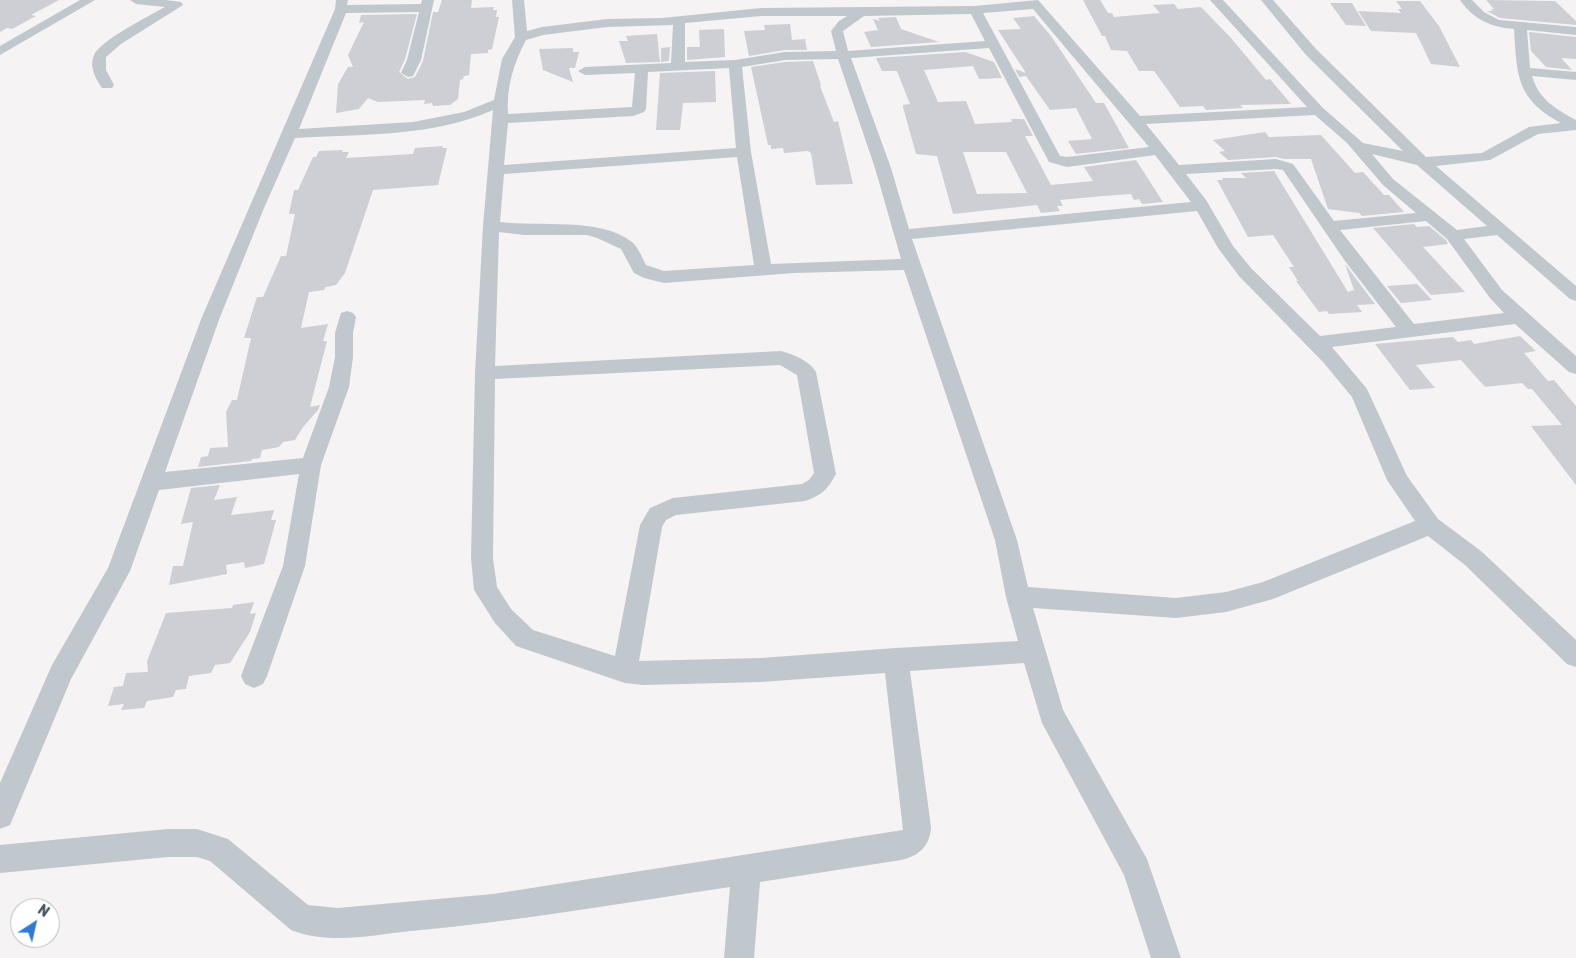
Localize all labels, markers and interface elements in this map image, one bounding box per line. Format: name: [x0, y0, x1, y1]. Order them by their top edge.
north arrow: [10, 898, 60, 948]
text: N: [34, 901, 52, 921]

